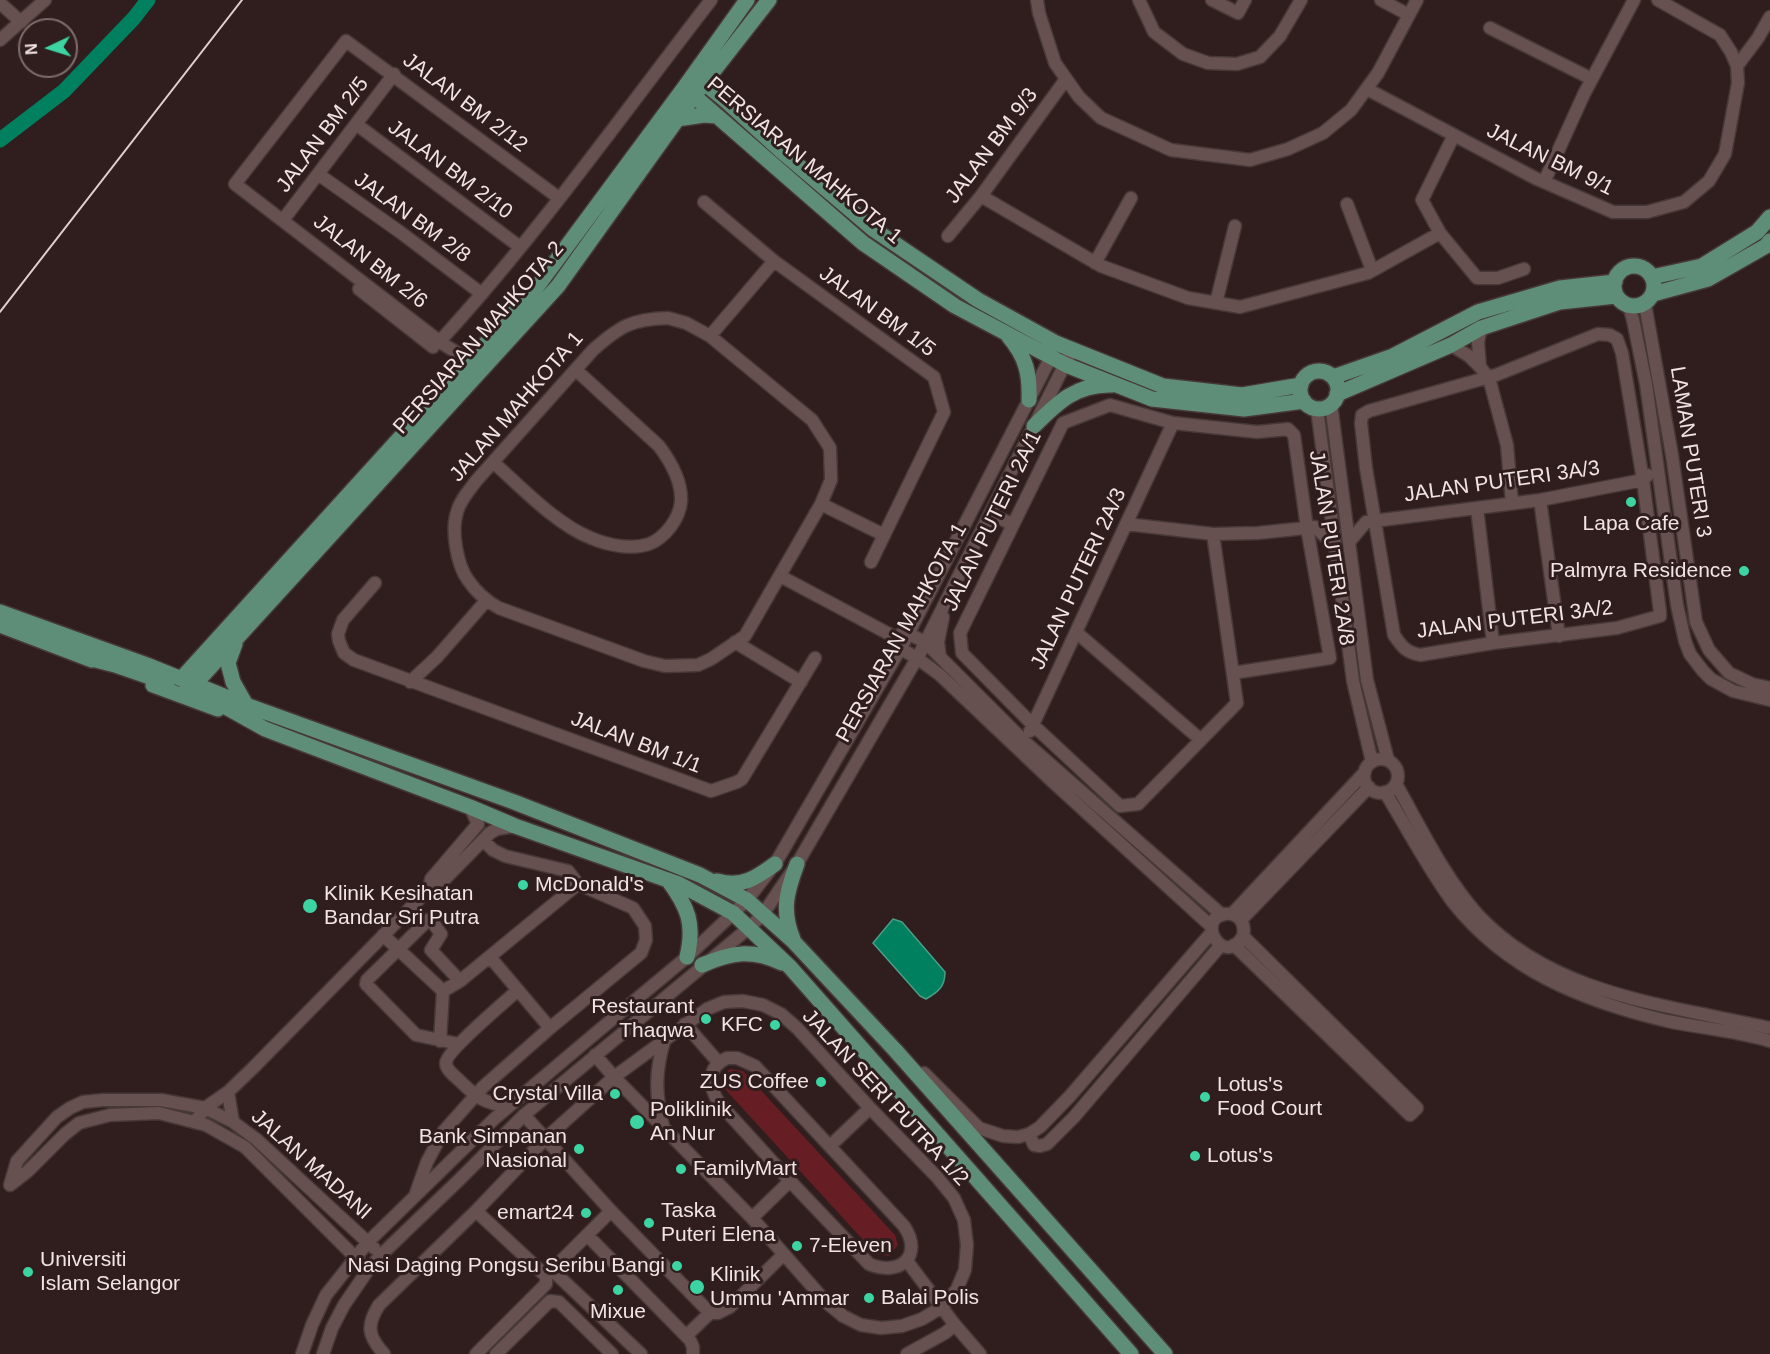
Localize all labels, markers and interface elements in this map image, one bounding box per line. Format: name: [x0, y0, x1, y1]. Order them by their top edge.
north arrow: [18, 18, 78, 78]
text: N: [23, 43, 40, 56]
street label: JALAN BM 2/12: [398, 48, 532, 158]
street label: JALAN BM 2/5: [271, 72, 375, 198]
street label: PERSIARAN MAHKOTA 1: [701, 72, 907, 250]
street label: JALAN BM 9/3: [940, 83, 1044, 209]
street label: JALAN BM 2/10: [383, 115, 517, 225]
street label: JALAN BM 9/1: [1483, 118, 1617, 202]
street label: JALAN BM 2/8: [349, 167, 475, 269]
street label: JALAN BM 2/6: [308, 210, 432, 314]
street label: PERSIARAN MAHKOTA 2: [388, 237, 570, 439]
street label: JALAN BM 1/5: [814, 261, 940, 363]
street label: JALAN MAHKOTA 1: [445, 327, 589, 487]
street label: LAMAN PUTERI 3: [1664, 365, 1716, 539]
street label: JALAN PUTERI 2A/1: [938, 427, 1048, 615]
street label: JALAN PUTERI 2A/8: [1303, 449, 1359, 647]
street label: JALAN PUTERI 3A/3: [1403, 456, 1601, 508]
street label: JALAN PUTERI 2A/3: [1026, 484, 1132, 674]
marker: Lapa Cafe: [1624, 495, 1638, 509]
place label: Lapa Cafe: [1583, 511, 1679, 537]
street label: PERSIARAN MAHKOTA 1: [831, 519, 973, 747]
place label: Palmyra Residence: [1550, 558, 1732, 584]
marker: Palmyra Residence: [1737, 564, 1751, 578]
street label: JALAN PUTERI 3A/2: [1416, 595, 1614, 645]
street label: JALAN BM 1/1: [567, 707, 705, 779]
place label: McDonald's: [535, 872, 644, 898]
marker: McDonald's: [516, 878, 530, 892]
place label: Klinik Kesihatan Bandar Sri Putra: [324, 881, 479, 931]
marker: Klinik Kesihatan Bandar Sri Putra: [301, 897, 319, 915]
place label: Restaurant Thaqwa: [591, 994, 694, 1044]
street label: JALAN SERI PUTRA 1/2: [797, 1004, 973, 1192]
marker: Restaurant Thaqwa: [699, 1012, 713, 1026]
place label: KFC: [721, 1012, 763, 1038]
marker: KFC: [768, 1018, 782, 1032]
place label: ZUS Coffee: [700, 1069, 809, 1095]
place label: Lotus's Food Court: [1217, 1072, 1322, 1122]
marker: ZUS Coffee: [814, 1075, 828, 1089]
place label: Crystal Villa: [493, 1081, 603, 1107]
marker: Crystal Villa: [608, 1087, 622, 1101]
marker: Lotus's Food Court: [1198, 1090, 1212, 1104]
place label: Poliklinik An Nur: [650, 1097, 732, 1147]
street label: JALAN MADANI: [246, 1104, 376, 1226]
marker: Poliklinik An Nur: [628, 1113, 646, 1131]
place label: Bank Simpanan Nasional: [419, 1124, 567, 1174]
marker: Bank Simpanan Nasional: [572, 1142, 586, 1156]
place label: Lotus's: [1207, 1143, 1273, 1169]
marker: Lotus's: [1188, 1149, 1202, 1163]
place label: FamilyMart: [693, 1156, 797, 1182]
marker: FamilyMart: [674, 1162, 688, 1176]
place label: Taska Puteri Elena: [661, 1198, 775, 1248]
place label: emart24: [497, 1200, 574, 1226]
marker: emart24: [579, 1206, 593, 1220]
marker: Taska Puteri Elena: [642, 1216, 656, 1230]
place label: 7-Eleven: [809, 1233, 892, 1259]
marker: 7-Eleven: [790, 1239, 804, 1253]
place label: Universiti Islam Selangor: [40, 1247, 180, 1297]
place label: Nasi Daging Pongsu Seribu Bangi: [347, 1253, 665, 1279]
marker: Nasi Daging Pongsu Seribu Bangi: [670, 1259, 684, 1273]
place label: Klinik Ummu 'Ammar: [710, 1262, 849, 1312]
marker: Universiti Islam Selangor: [21, 1265, 35, 1279]
marker: Klinik Ummu 'Ammar: [688, 1278, 706, 1296]
marker: Mixue: [611, 1283, 625, 1297]
place label: Balai Polis: [881, 1285, 979, 1311]
marker: Balai Polis: [862, 1291, 876, 1305]
place label: Mixue: [590, 1299, 646, 1325]

